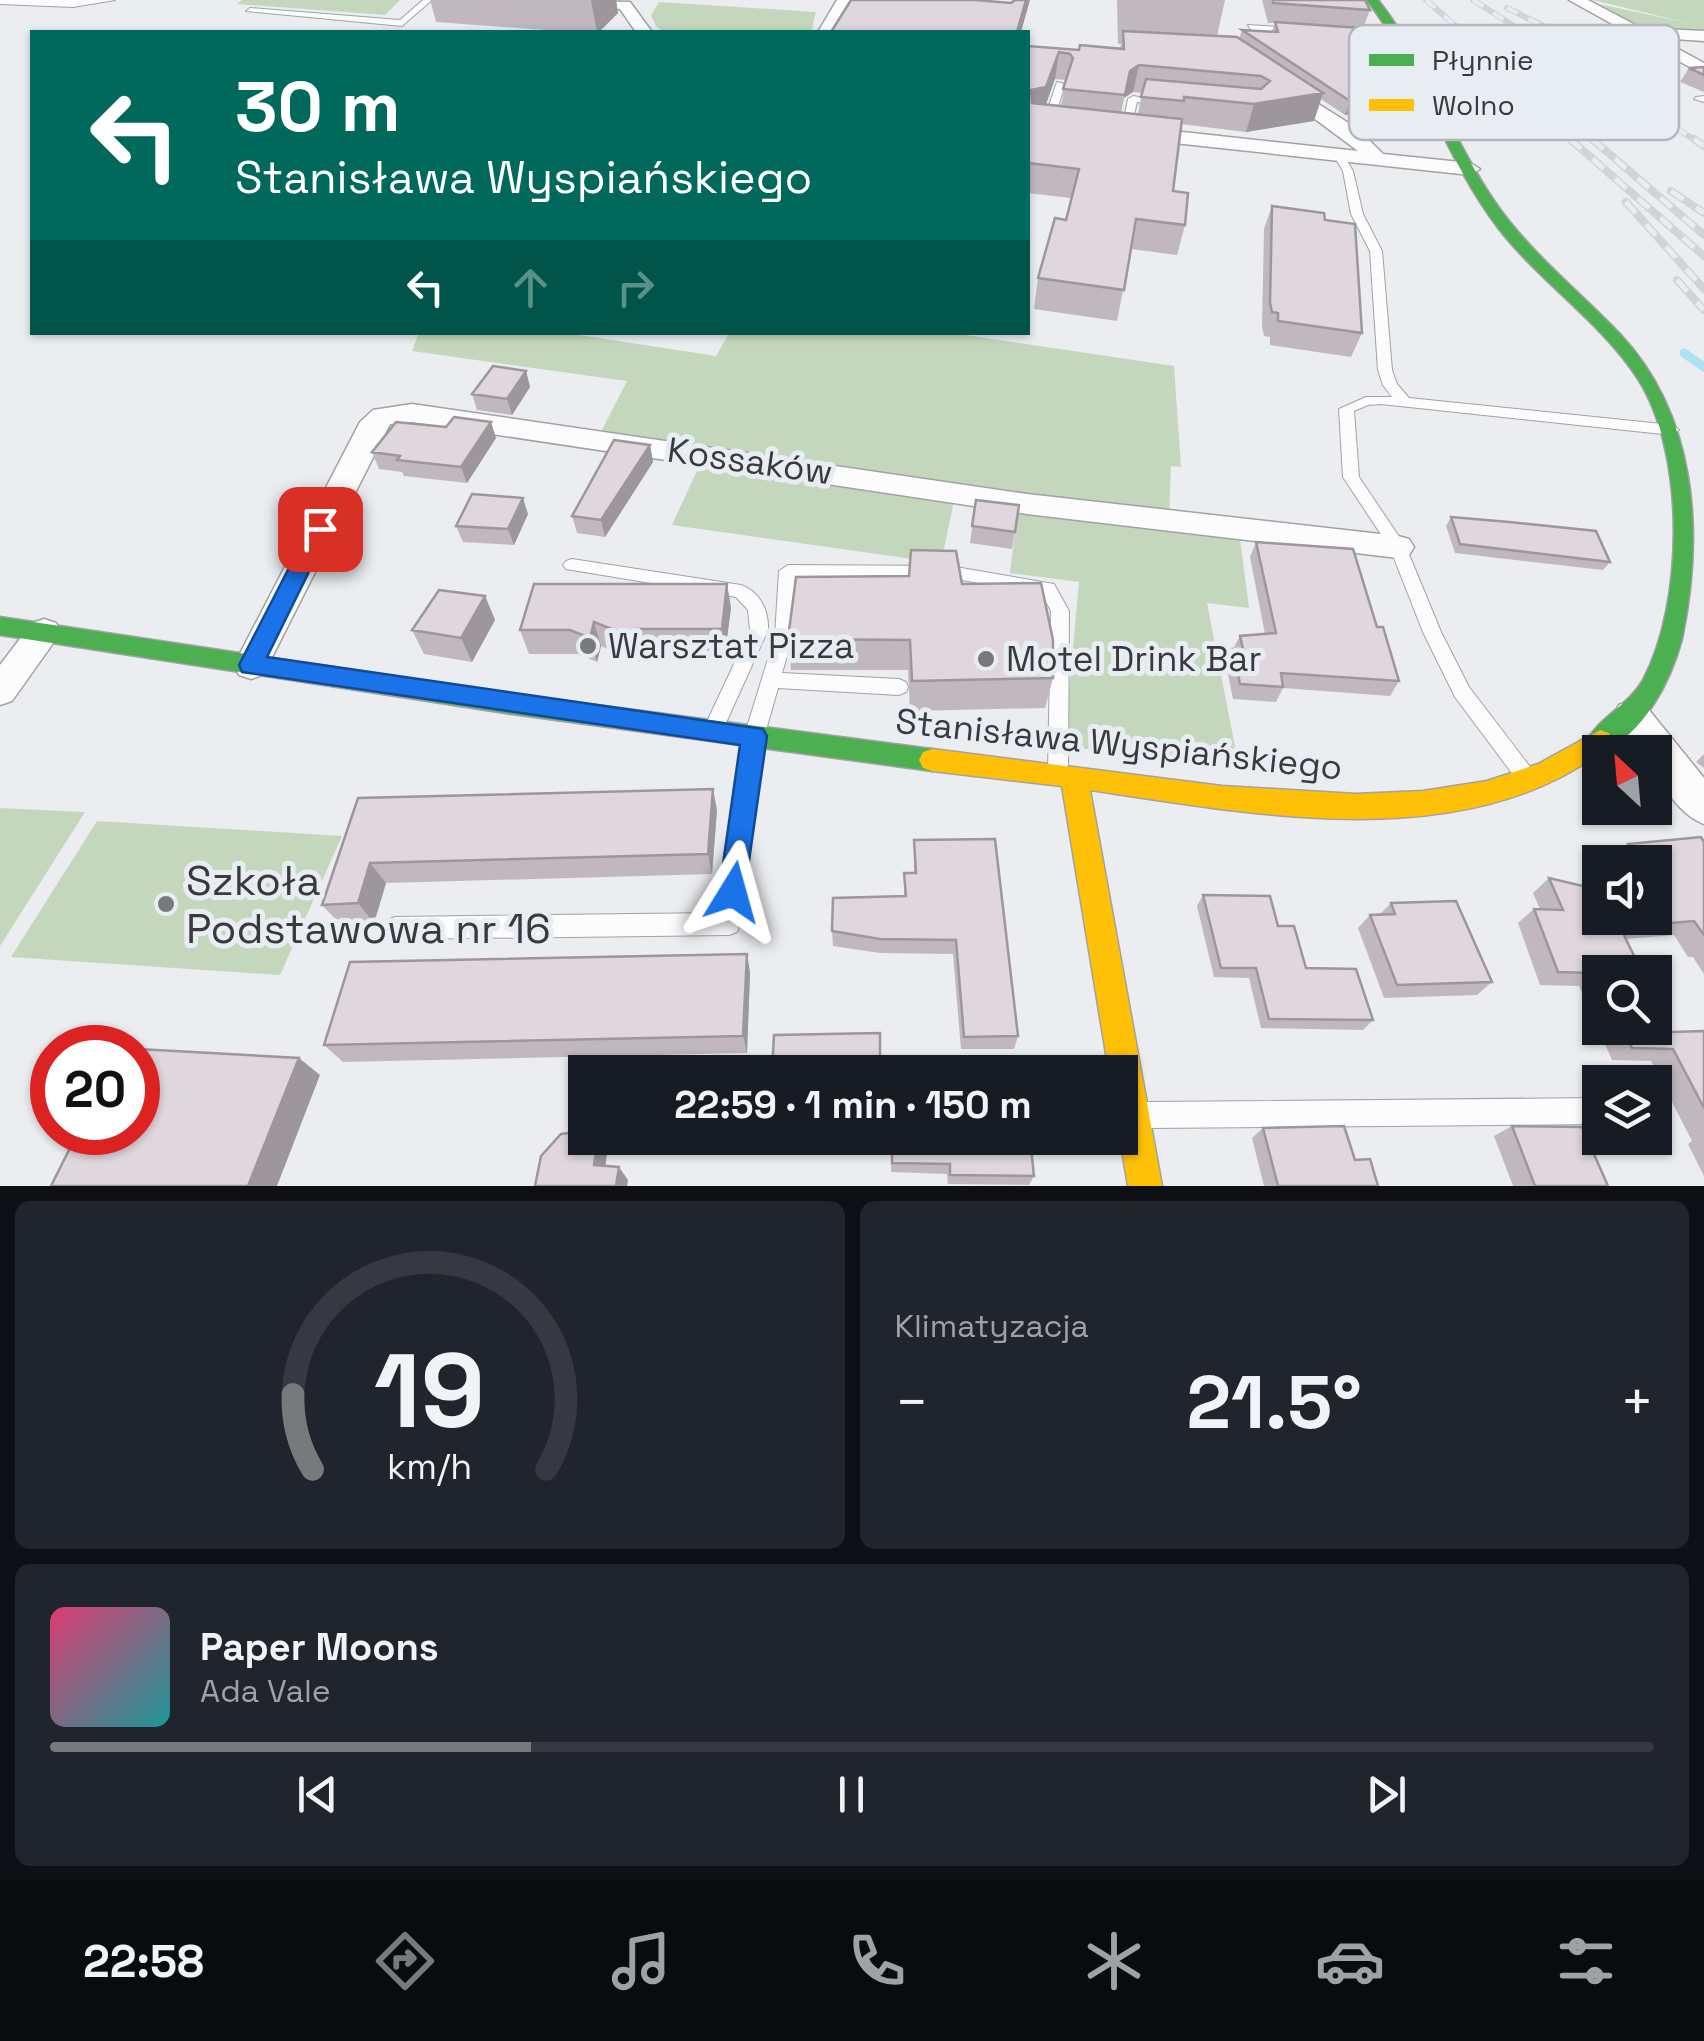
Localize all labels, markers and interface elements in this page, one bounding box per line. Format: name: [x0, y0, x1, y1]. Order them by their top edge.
legend: [1349, 25, 1679, 140]
text: Płynnie: [1432, 42, 1534, 78]
text: 30 m: [235, 62, 400, 151]
icon: left: [70, 70, 200, 200]
text: Wolno: [1432, 87, 1515, 123]
text: Stanisława Wyspiańskiego: [235, 149, 812, 206]
icon: left: [398, 260, 453, 315]
icon: ahead: [503, 260, 558, 315]
icon: right: [608, 260, 663, 315]
street label: Kossaków: [665, 428, 835, 494]
pin: [278, 487, 363, 572]
icon: arrive: [293, 502, 348, 557]
place label: Warsztat Pizza: [608, 624, 854, 668]
marker: Warsztat Pizza: [577, 635, 599, 657]
place label: Motel Drink Bar: [1006, 637, 1262, 681]
marker: Motel Drink Bar: [975, 648, 997, 670]
street label: Stanisława Wyspiańskiego: [893, 699, 1345, 789]
north arrow: [1582, 735, 1672, 825]
map controls: [1582, 735, 1672, 1155]
position arrow: [681, 840, 785, 944]
button: sound: [1582, 845, 1672, 935]
place label: Szkoła Podstawowa nr 16: [186, 854, 551, 955]
marker: Szkoła Podstawowa nr 16: [155, 893, 177, 915]
button: search: [1582, 955, 1672, 1045]
speed limit sign: 20: [30, 1025, 160, 1155]
button: layers: [1582, 1065, 1672, 1155]
text: 22:59 · 1 min · 150 m: [674, 1081, 1032, 1129]
text: Klimatyzacja: [895, 1306, 1089, 1346]
text: 19: [374, 1325, 485, 1457]
text: 21.5°: [1187, 1354, 1362, 1450]
text: −: [895, 1367, 929, 1437]
text: +: [1620, 1367, 1654, 1437]
text: km/h: [387, 1444, 472, 1489]
text: Paper Moons: [200, 1623, 439, 1671]
text: Ada Vale: [200, 1671, 331, 1711]
icon: previous: [290, 1767, 345, 1822]
icon: pause: [824, 1767, 879, 1822]
icon: next: [1359, 1767, 1414, 1822]
icon: directions: [370, 1926, 440, 1996]
icon: music: [606, 1926, 676, 1996]
icon: phone: [842, 1926, 912, 1996]
icon: climate: [1079, 1926, 1149, 1996]
icon: car: [1315, 1926, 1385, 1996]
icon: filters: [1551, 1926, 1621, 1996]
text: 22:58: [83, 1933, 204, 1990]

